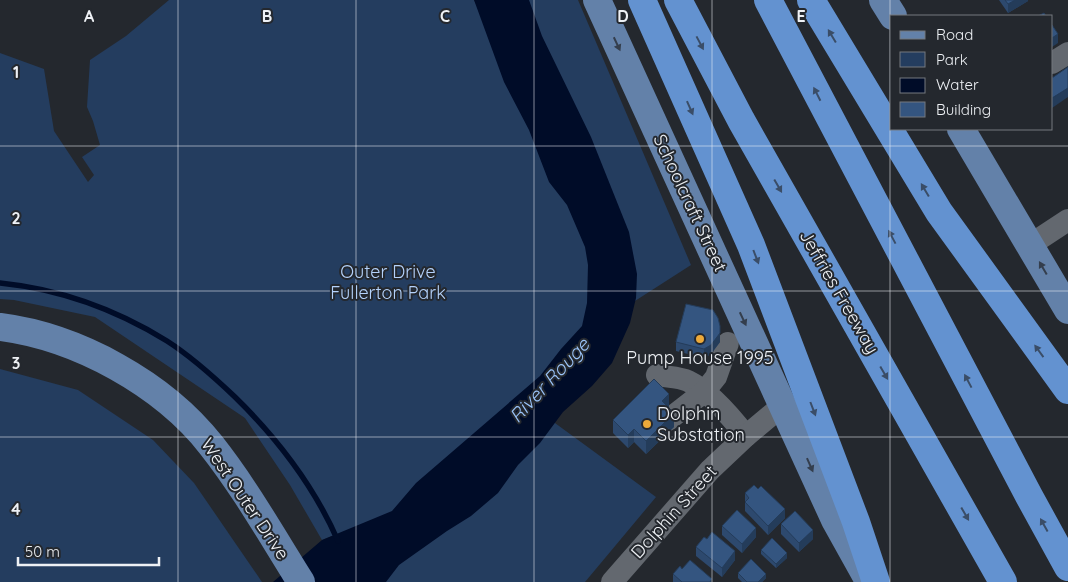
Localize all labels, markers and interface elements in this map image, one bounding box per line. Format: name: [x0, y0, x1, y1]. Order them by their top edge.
text: A: [84, 6, 95, 26]
text: B: [262, 6, 272, 26]
text: C: [440, 6, 450, 26]
text: D: [617, 6, 629, 26]
text: E: [796, 6, 806, 26]
legend: [890, 15, 1053, 130]
text: Road: [936, 25, 973, 44]
one-way arrow: [828, 29, 837, 42]
one-way arrow: [696, 36, 704, 50]
one-way arrow: [614, 37, 622, 51]
text: Park: [936, 50, 968, 69]
text: 1: [13, 62, 19, 82]
text: Water: [936, 75, 979, 94]
one-way arrow: [813, 86, 821, 101]
text: Building: [936, 100, 991, 119]
one-way arrow: [687, 101, 695, 115]
street label: Schoolcraft Street: [649, 130, 732, 275]
one-way arrow: [774, 178, 782, 193]
one-way arrow: [921, 183, 930, 196]
text: 2: [11, 208, 21, 228]
street label: Jeffries Freeway: [795, 226, 884, 358]
one-way arrow: [888, 230, 896, 245]
one-way arrow: [752, 250, 760, 265]
park label: Outer Drive Fullerton Park: [330, 260, 446, 304]
one-way arrow: [1039, 261, 1048, 274]
one-way arrow: [740, 312, 748, 326]
water label: River Rouge: [504, 332, 595, 427]
marker: Pump House 1995: [694, 333, 706, 345]
one-way arrow: [1034, 345, 1045, 358]
place label: Pump House 1995: [626, 346, 774, 369]
text: 3: [12, 353, 20, 373]
one-way arrow: [880, 366, 889, 379]
one-way arrow: [964, 374, 972, 388]
place label: Dolphin Substation: [657, 402, 745, 446]
one-way arrow: [809, 402, 817, 417]
marker: Dolphin Substation: [641, 418, 653, 430]
street label: West Outer Drive: [196, 433, 295, 564]
one-way arrow: [807, 458, 815, 472]
street label: Dolphin Street: [626, 460, 722, 563]
text: 4: [11, 499, 21, 519]
one-way arrow: [961, 506, 969, 521]
one-way arrow: [1040, 518, 1049, 531]
scale bar: [18, 534, 159, 566]
text: 50 m: [25, 542, 60, 561]

